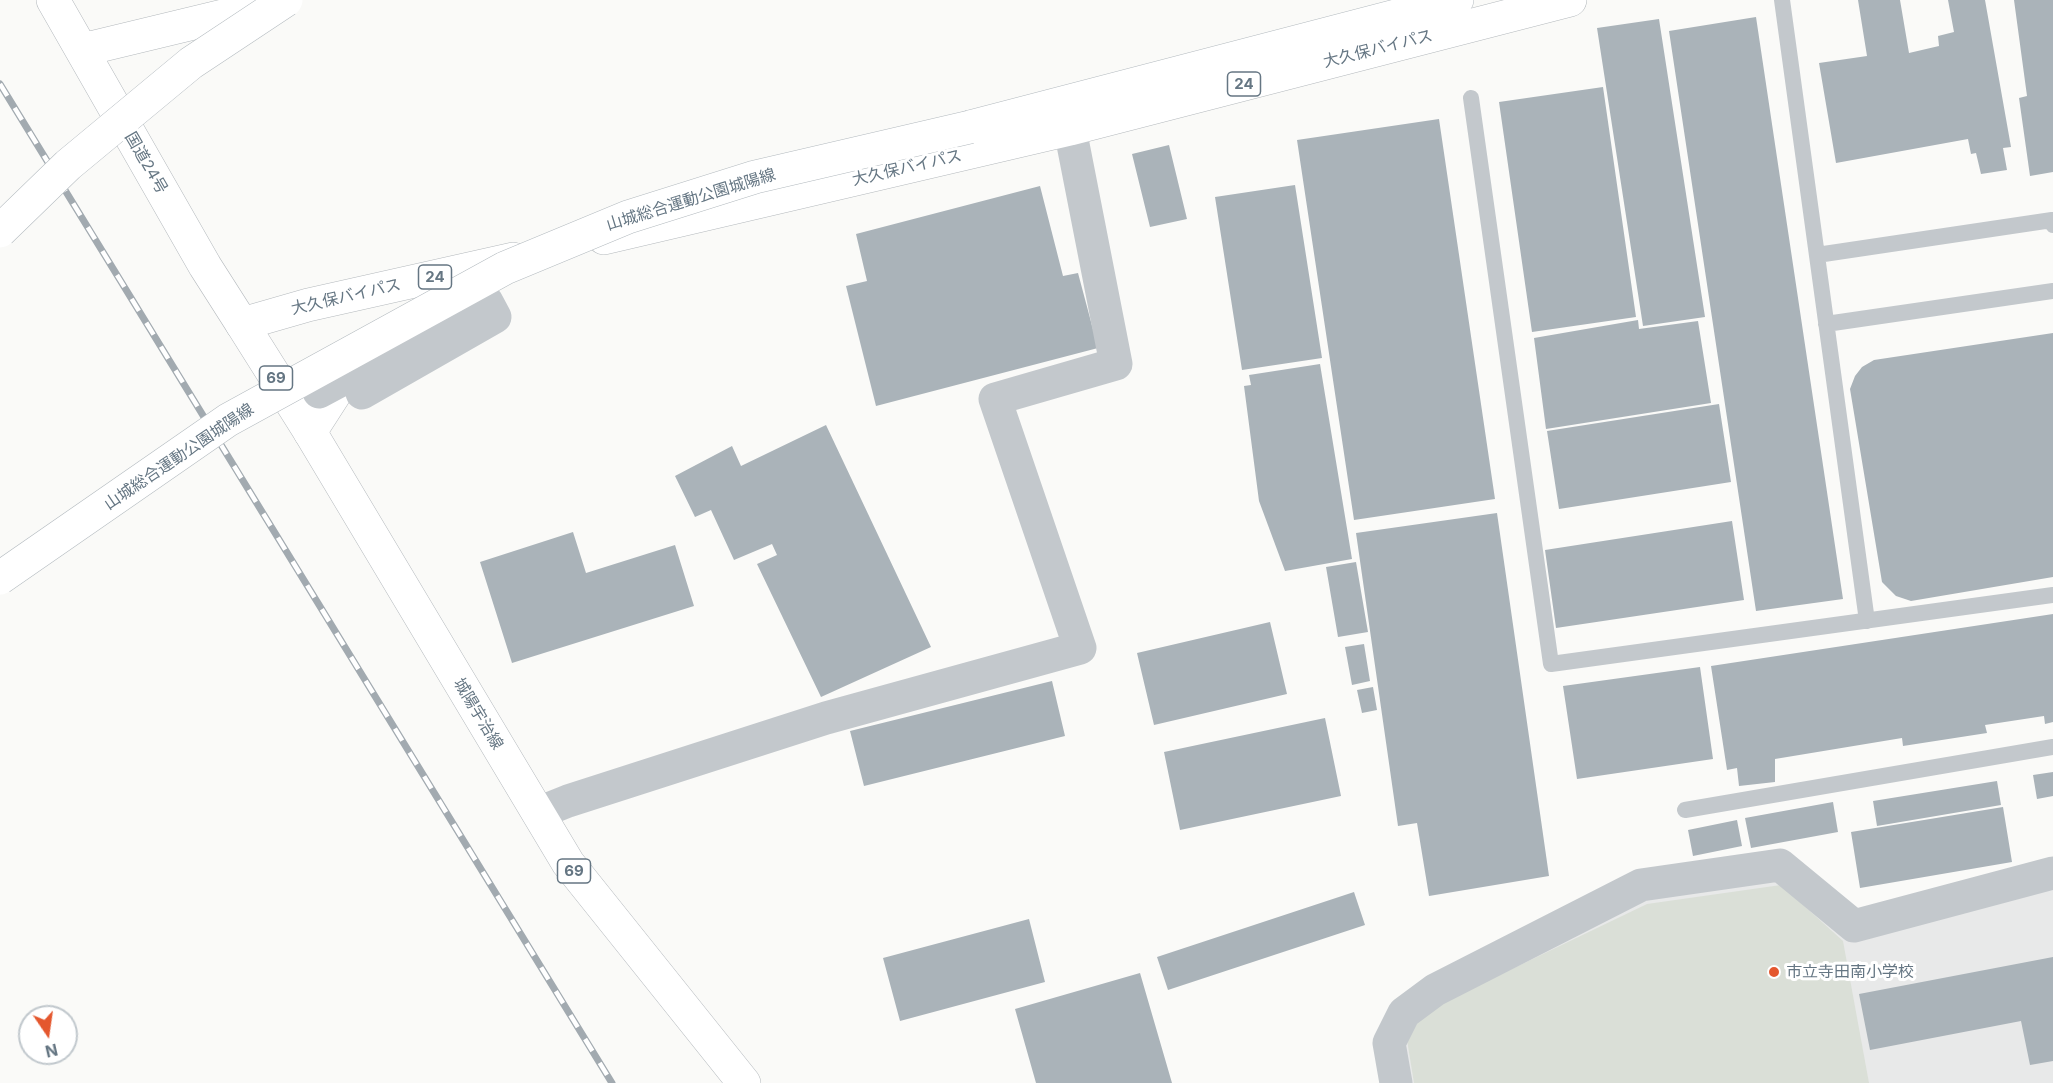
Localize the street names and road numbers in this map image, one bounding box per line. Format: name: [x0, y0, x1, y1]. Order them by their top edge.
street label: 大久保バイパス: [1321, 26, 1435, 72]
road number: 24: [1228, 72, 1260, 96]
street label: 国道24号: [121, 129, 171, 197]
street label: 大久保バイパス: [850, 146, 964, 190]
street label: 山城総合運動公園城陽線: [604, 165, 778, 235]
road number: 24: [418, 265, 452, 289]
street label: 大久保バイパス: [289, 275, 403, 319]
road number: 69: [260, 366, 292, 390]
street label: 山城総合運動公園城陽線: [101, 400, 257, 514]
street label: 城陽宇治線: [449, 675, 507, 753]
road number: 69: [558, 859, 590, 883]

